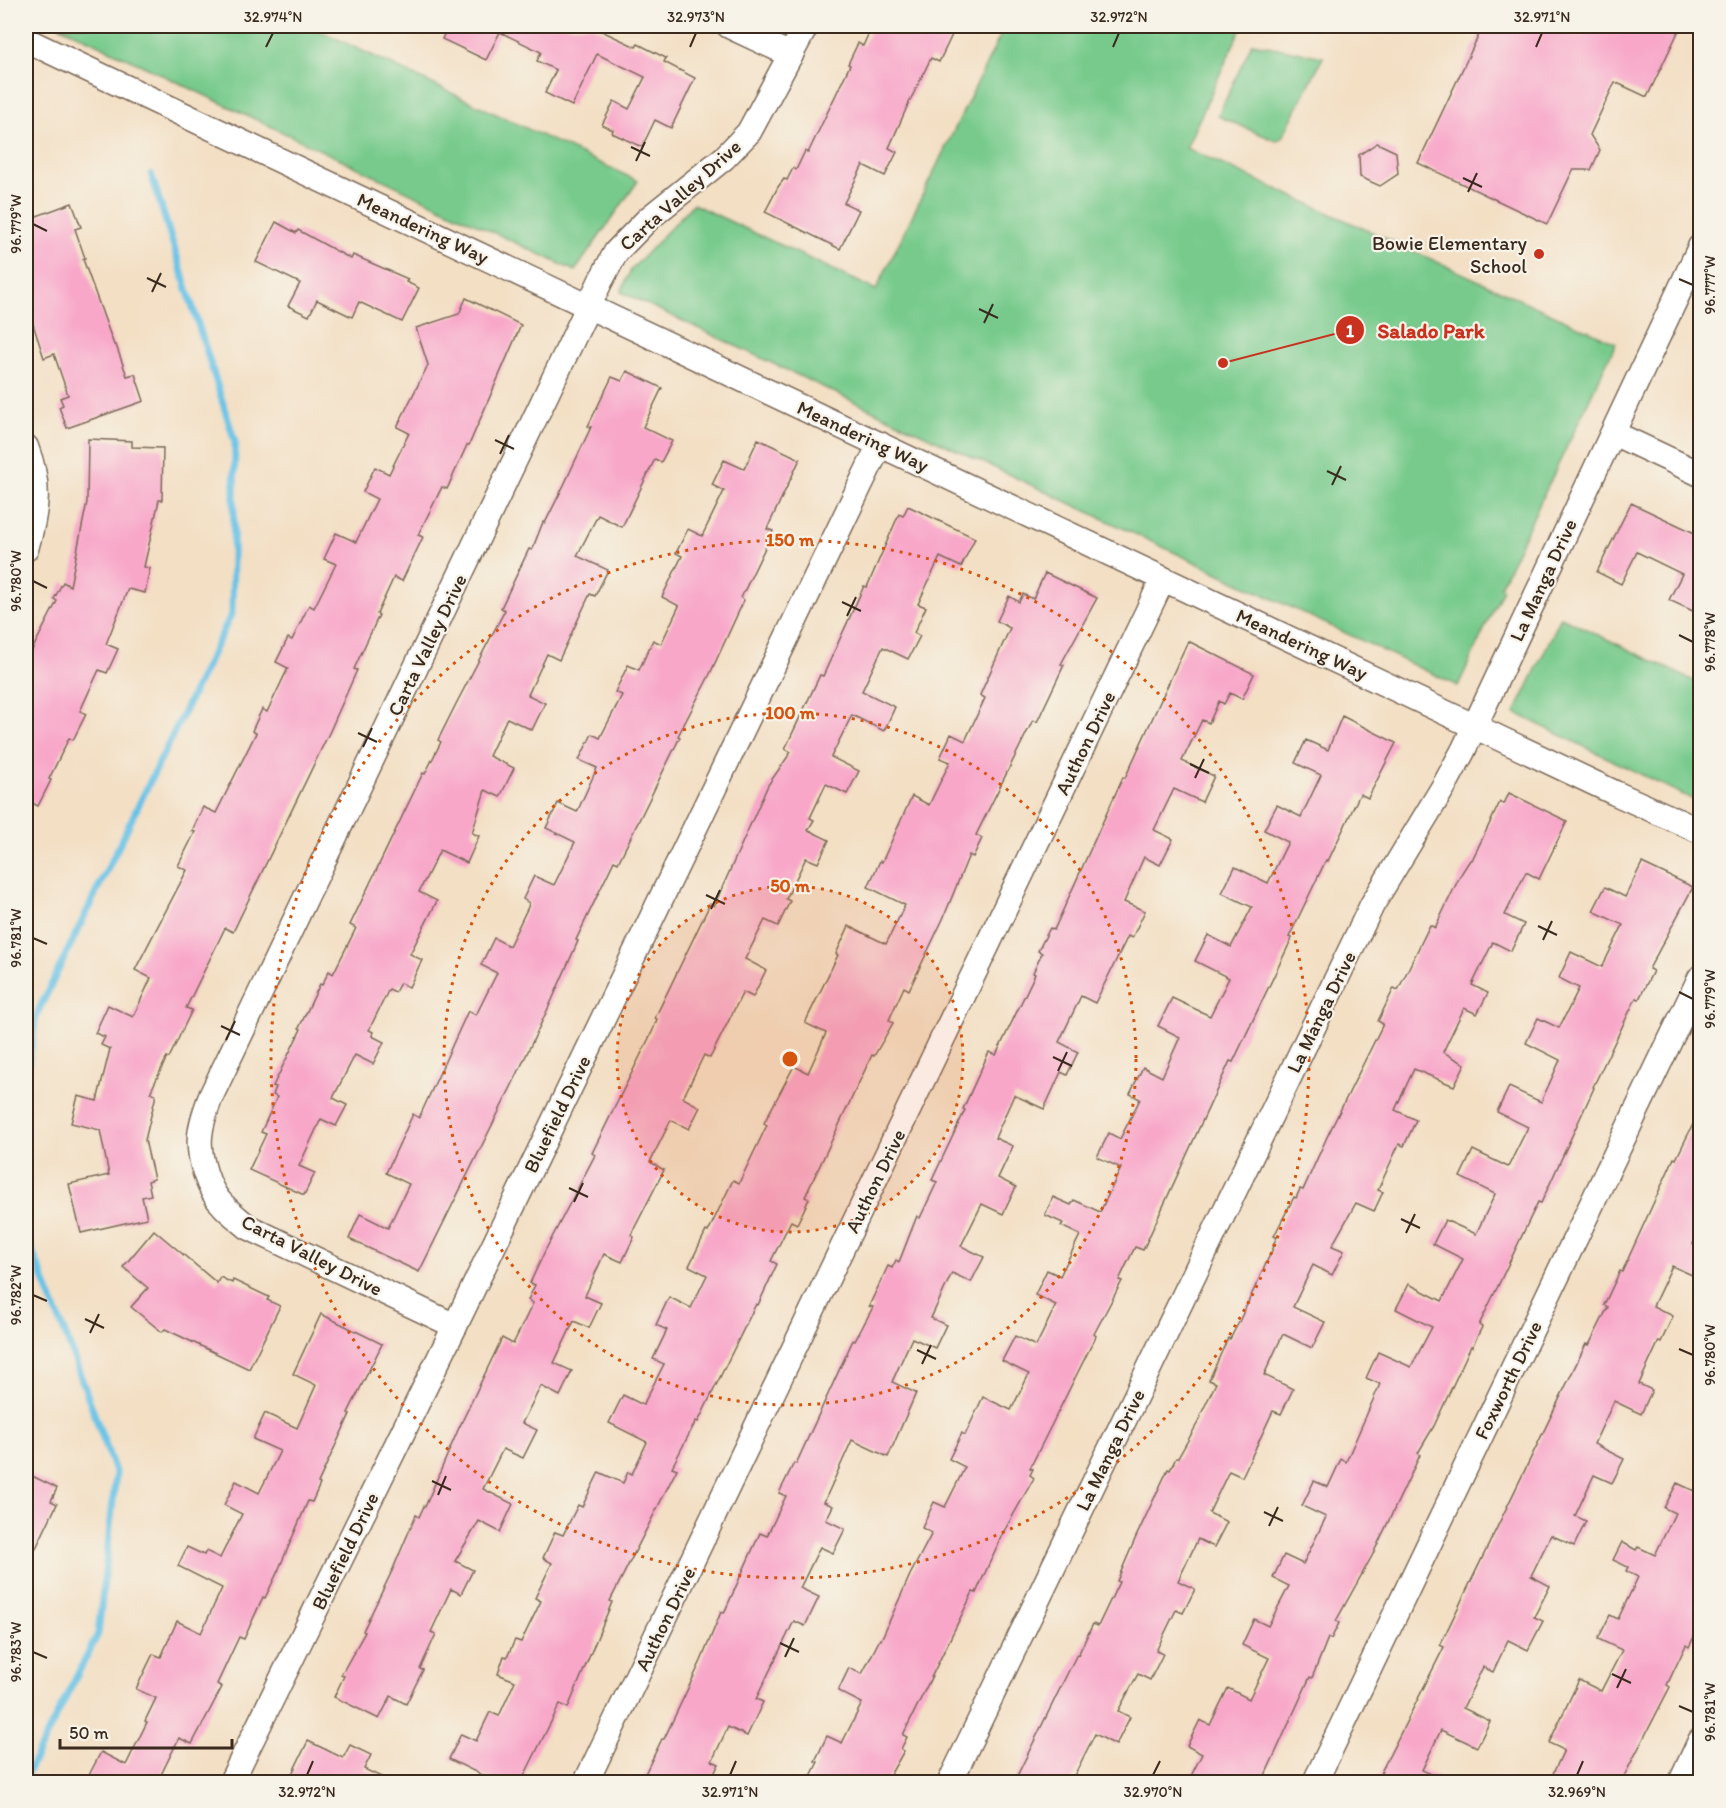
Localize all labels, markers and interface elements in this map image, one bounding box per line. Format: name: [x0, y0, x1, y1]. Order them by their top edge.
text: 32.974°N: [244, 8, 302, 26]
text: 32.973°N: [667, 8, 725, 26]
text: 32.972°N: [1090, 8, 1148, 26]
text: 32.971°N: [1514, 8, 1570, 26]
street label: Carta Valley Drive: [614, 134, 746, 256]
street label: Meandering Way: [354, 187, 493, 269]
text: 96.779°W: [7, 194, 25, 254]
place label: Bowie Elementary School: [1372, 231, 1528, 278]
marker: Bowie Elementary School: [1532, 247, 1546, 261]
text: 96.777°W: [1701, 255, 1719, 315]
callout: Salado Park: [1335, 311, 1496, 350]
text: Salado Park: [1377, 318, 1486, 343]
text: 1: [1346, 320, 1355, 342]
street label: Meandering Way: [794, 395, 933, 477]
street label: La Manga Drive: [1504, 515, 1582, 645]
text: 150 m: [766, 529, 815, 551]
text: 96.780°W: [7, 550, 25, 612]
street label: Carta Valley Drive: [382, 570, 472, 720]
street label: Meandering Way: [1233, 603, 1372, 685]
text: 96.778°W: [1701, 612, 1719, 672]
street label: Authon Drive: [1050, 687, 1120, 799]
text: 100 m: [765, 702, 816, 724]
text: 50 m: [770, 875, 811, 897]
text: 96.781°W: [7, 908, 25, 968]
street label: La Manga Drive: [1281, 947, 1361, 1077]
text: 96.779°W: [1701, 969, 1719, 1029]
centre of rings: [780, 1049, 800, 1069]
street label: Bluefield Drive: [518, 1051, 596, 1177]
street label: Authon Drive: [840, 1125, 910, 1237]
street label: Carta Valley Drive: [237, 1209, 387, 1301]
text: 96.782°W: [7, 1265, 25, 1325]
street label: Foxworth Drive: [1469, 1317, 1547, 1443]
text: 96.780°W: [1701, 1324, 1719, 1386]
street label: La Manga Drive: [1070, 1385, 1150, 1515]
street label: Bluefield Drive: [306, 1488, 384, 1614]
street label: Authon Drive: [630, 1563, 700, 1675]
text: 96.783°W: [7, 1622, 25, 1682]
text: 96.781°W: [1701, 1682, 1719, 1742]
scale bar: [60, 1712, 232, 1750]
text: 50 m: [69, 1722, 109, 1744]
text: 32.972°N: [278, 1783, 336, 1801]
text: 32.971°N: [702, 1783, 758, 1801]
text: 32.970°N: [1124, 1783, 1182, 1801]
text: 32.969°N: [1548, 1783, 1606, 1801]

